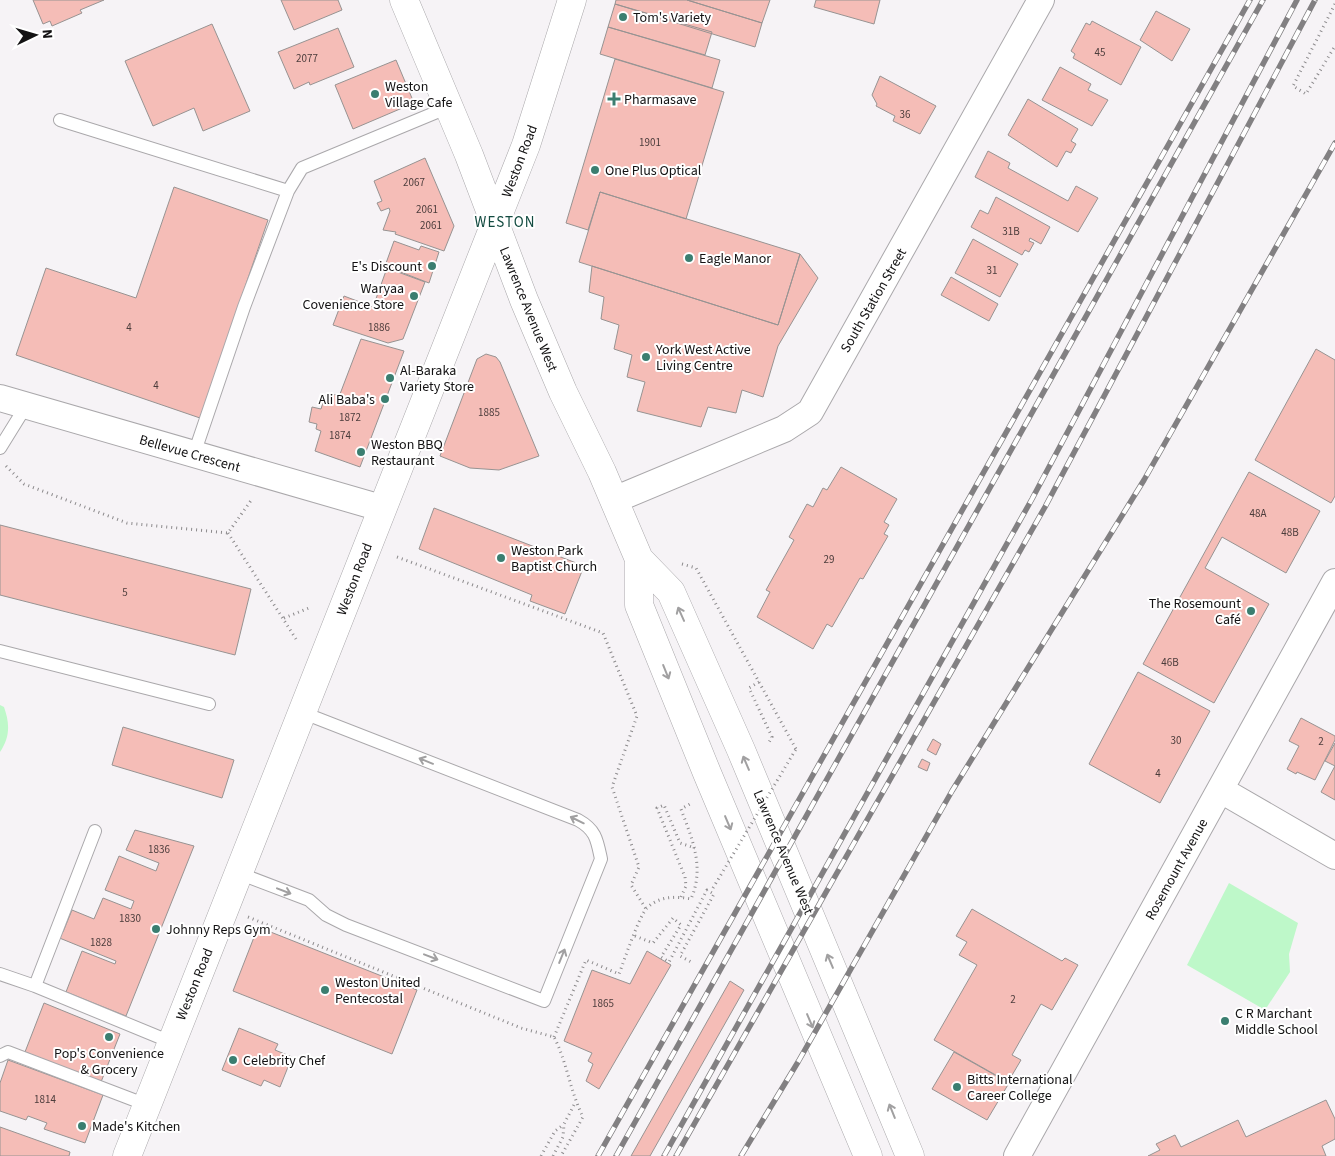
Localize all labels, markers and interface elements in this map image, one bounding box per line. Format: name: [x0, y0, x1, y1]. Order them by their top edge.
place label: Tom's Variety: [633, 8, 711, 28]
north arrow: [10, 10, 60, 60]
marker: Tom's Variety: [617, 11, 629, 23]
text: N: [37, 28, 57, 39]
house number: 45: [1095, 45, 1105, 60]
house number: 2077: [296, 51, 318, 66]
place label: Weston Village Cafe: [385, 77, 452, 113]
marker: Weston Village Cafe: [369, 88, 381, 100]
place label: Pharmasave: [624, 90, 697, 110]
marker: Pharmasave: [608, 93, 620, 105]
house number: 36: [900, 107, 911, 122]
street label: Weston Road: [497, 122, 543, 200]
house number: 1901: [639, 135, 661, 150]
place label: One Plus Optical: [605, 161, 702, 181]
marker: One Plus Optical: [589, 164, 601, 176]
house number: 2067: [403, 175, 425, 190]
house number: 2061: [416, 202, 438, 217]
district label: WESTON: [475, 212, 535, 233]
house number: 2061: [420, 218, 442, 233]
house number: 31B: [1002, 224, 1020, 239]
street label: Lawrence Avenue West: [494, 244, 562, 375]
street label: South Station Street: [836, 244, 912, 356]
place label: Eagle Manor: [699, 249, 771, 269]
marker: Eagle Manor: [683, 252, 695, 264]
place label: E's Discount: [351, 257, 422, 277]
marker: E's Discount: [426, 260, 438, 272]
house number: 31: [987, 263, 997, 278]
place label: Waryaa Covenience Store: [303, 279, 404, 315]
marker: Waryaa Covenience Store: [408, 290, 420, 302]
house number: 4: [126, 320, 132, 335]
house number: 1886: [368, 320, 390, 335]
place label: York West Active Living Centre: [655, 340, 751, 376]
marker: York West Active Living Centre: [640, 351, 652, 363]
place label: Al-Baraka Variety Store: [400, 361, 474, 397]
marker: Al-Baraka Variety Store: [384, 372, 396, 384]
house number: 4: [153, 378, 159, 393]
place label: Ali Baba's: [319, 390, 375, 410]
marker: Ali Baba's: [379, 393, 391, 405]
house number: 1885: [478, 405, 500, 420]
house number: 1872: [339, 410, 361, 425]
house number: 1874: [329, 428, 351, 443]
street label: Bellevue Crescent: [137, 430, 243, 478]
place label: Weston BBQ Restaurant: [371, 435, 443, 471]
marker: Weston BBQ Restaurant: [355, 446, 367, 458]
house number: 48A: [1250, 506, 1266, 521]
house number: 48B: [1281, 525, 1299, 540]
street label: Weston Road: [332, 540, 378, 618]
place label: Weston Park Baptist Church: [511, 541, 597, 577]
marker: Weston Park Baptist Church: [495, 552, 507, 564]
house number: 29: [824, 552, 834, 567]
house number: 5: [122, 585, 128, 600]
place label: The Rosemount Café: [1149, 594, 1241, 630]
marker: The Rosemount Café: [1245, 605, 1257, 617]
one-way arrow: [675, 607, 685, 622]
house number: 46B: [1161, 655, 1179, 670]
one-way arrow: [662, 664, 672, 679]
house number: 30: [1171, 733, 1181, 748]
house number: 2: [1318, 734, 1324, 749]
one-way arrow: [419, 756, 434, 766]
one-way arrow: [741, 756, 751, 771]
house number: 4: [1155, 766, 1161, 781]
street label: Lawrence Avenue West: [748, 787, 818, 918]
one-way arrow: [570, 815, 585, 824]
one-way arrow: [723, 815, 733, 830]
street label: Rosemount Avenue: [1141, 815, 1213, 924]
house number: 1836: [148, 842, 170, 857]
one-way arrow: [276, 886, 291, 896]
house number: 1830: [119, 911, 141, 926]
place label: Johnny Reps Gym: [166, 920, 271, 940]
marker: Johnny Reps Gym: [150, 923, 162, 935]
house number: 1828: [90, 935, 112, 950]
street label: Weston Road: [171, 945, 218, 1023]
one-way arrow: [559, 948, 568, 963]
one-way arrow: [422, 953, 438, 962]
one-way arrow: [825, 954, 834, 969]
place label: Weston United Pentecostal: [335, 973, 421, 1009]
marker: Weston United Pentecostal: [319, 984, 331, 996]
house number: 2: [1010, 992, 1016, 1007]
house number: 1865: [592, 996, 614, 1011]
place label: C R Marchant Middle School: [1235, 1004, 1318, 1040]
one-way arrow: [806, 1013, 816, 1028]
marker: C R Marchant Middle School: [1219, 1015, 1231, 1027]
marker: Pop's Convenience & Grocery: [103, 1031, 115, 1043]
place label: Pop's Convenience & Grocery: [54, 1044, 164, 1080]
place label: Celebrity Chef: [243, 1051, 326, 1071]
marker: Celebrity Chef: [227, 1054, 239, 1066]
place label: Bitts International Career College: [967, 1070, 1073, 1106]
marker: Bitts International Career College: [951, 1081, 963, 1093]
house number: 1814: [34, 1092, 56, 1107]
one-way arrow: [887, 1104, 896, 1119]
place label: Made's Kitchen: [92, 1117, 181, 1137]
marker: Made's Kitchen: [76, 1120, 88, 1132]

